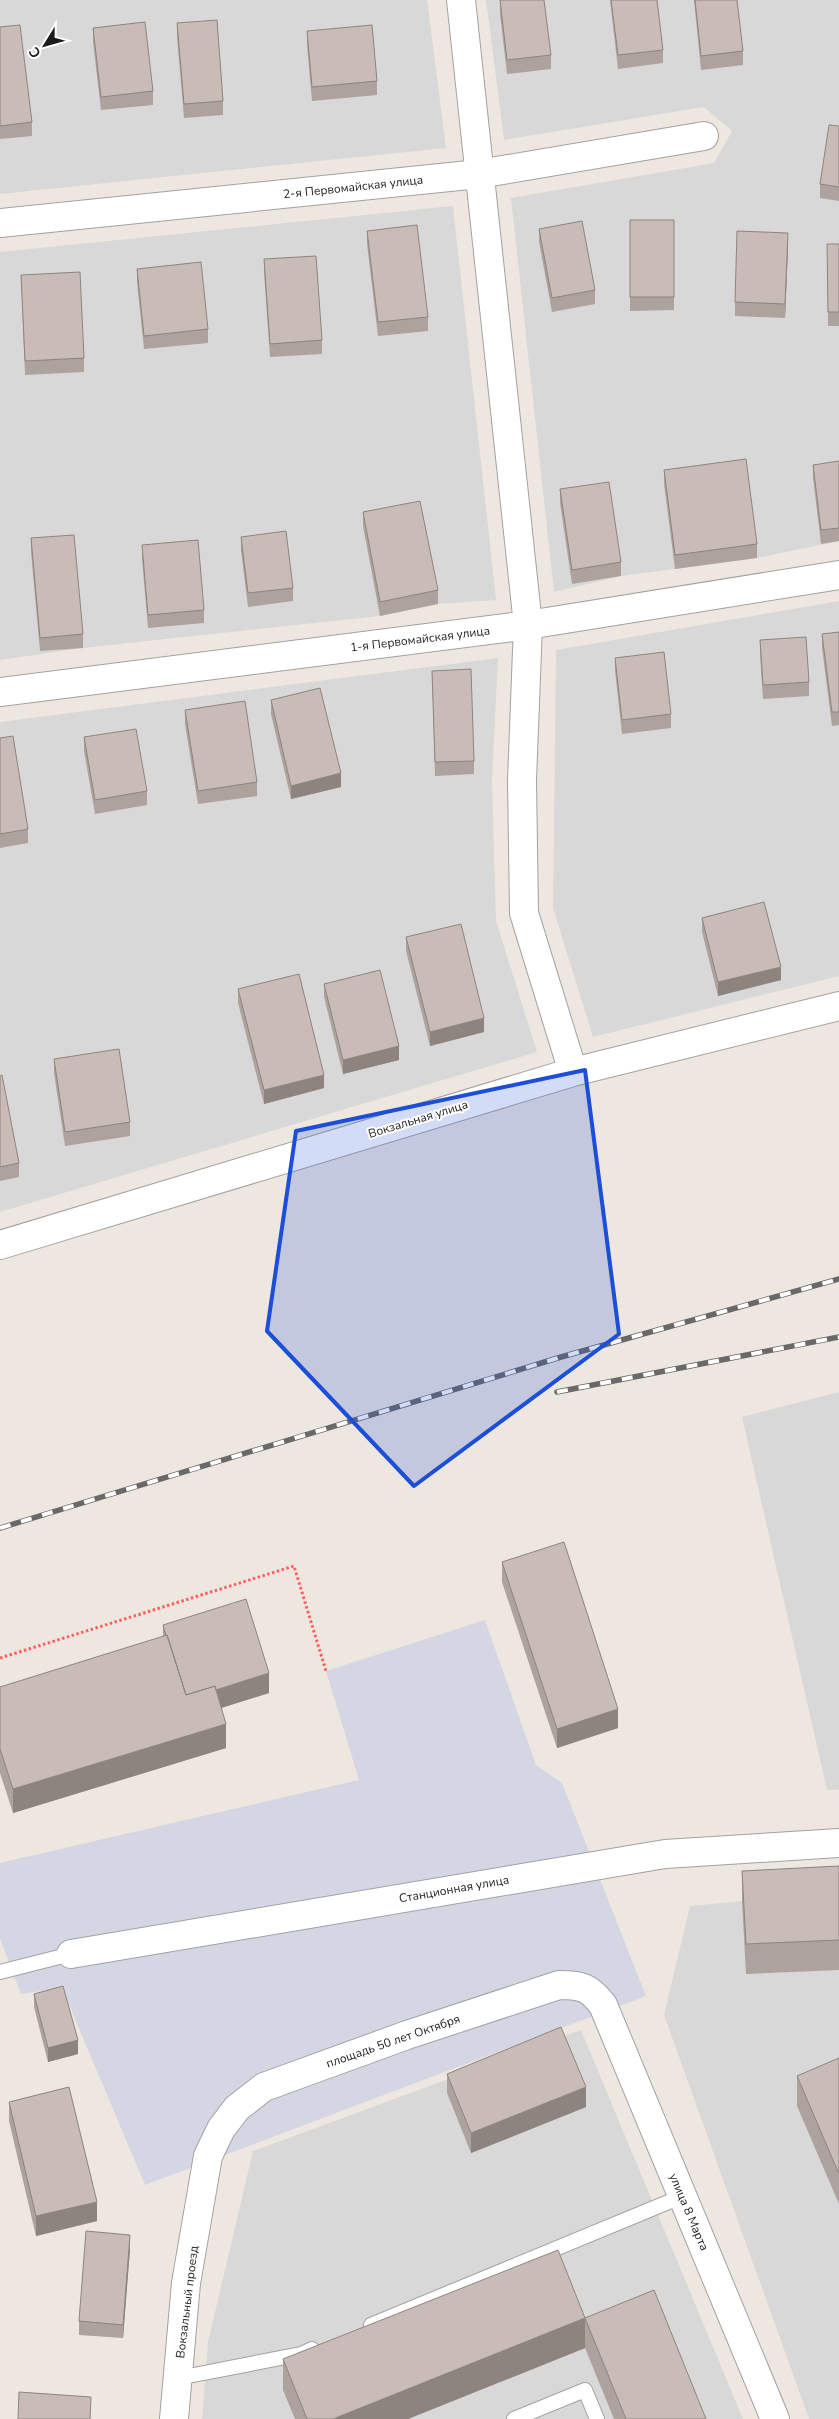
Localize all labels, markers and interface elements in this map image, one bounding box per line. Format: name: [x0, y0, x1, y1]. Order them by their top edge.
north arrow: [20, 20, 70, 70]
text: С: [24, 43, 45, 62]
street label: 2-я Первомайская улица: [282, 172, 424, 202]
street label: 1-я Первомайская улица: [349, 622, 491, 656]
street label: Вокзальная улица: [366, 1096, 470, 1142]
street label: Станционная улица: [398, 1871, 510, 1907]
street label: площадь 50 лет Октября: [324, 2011, 462, 2071]
street label: улица 8 Марта: [666, 2171, 712, 2253]
street label: Вокзальный проезд: [172, 2245, 202, 2359]

